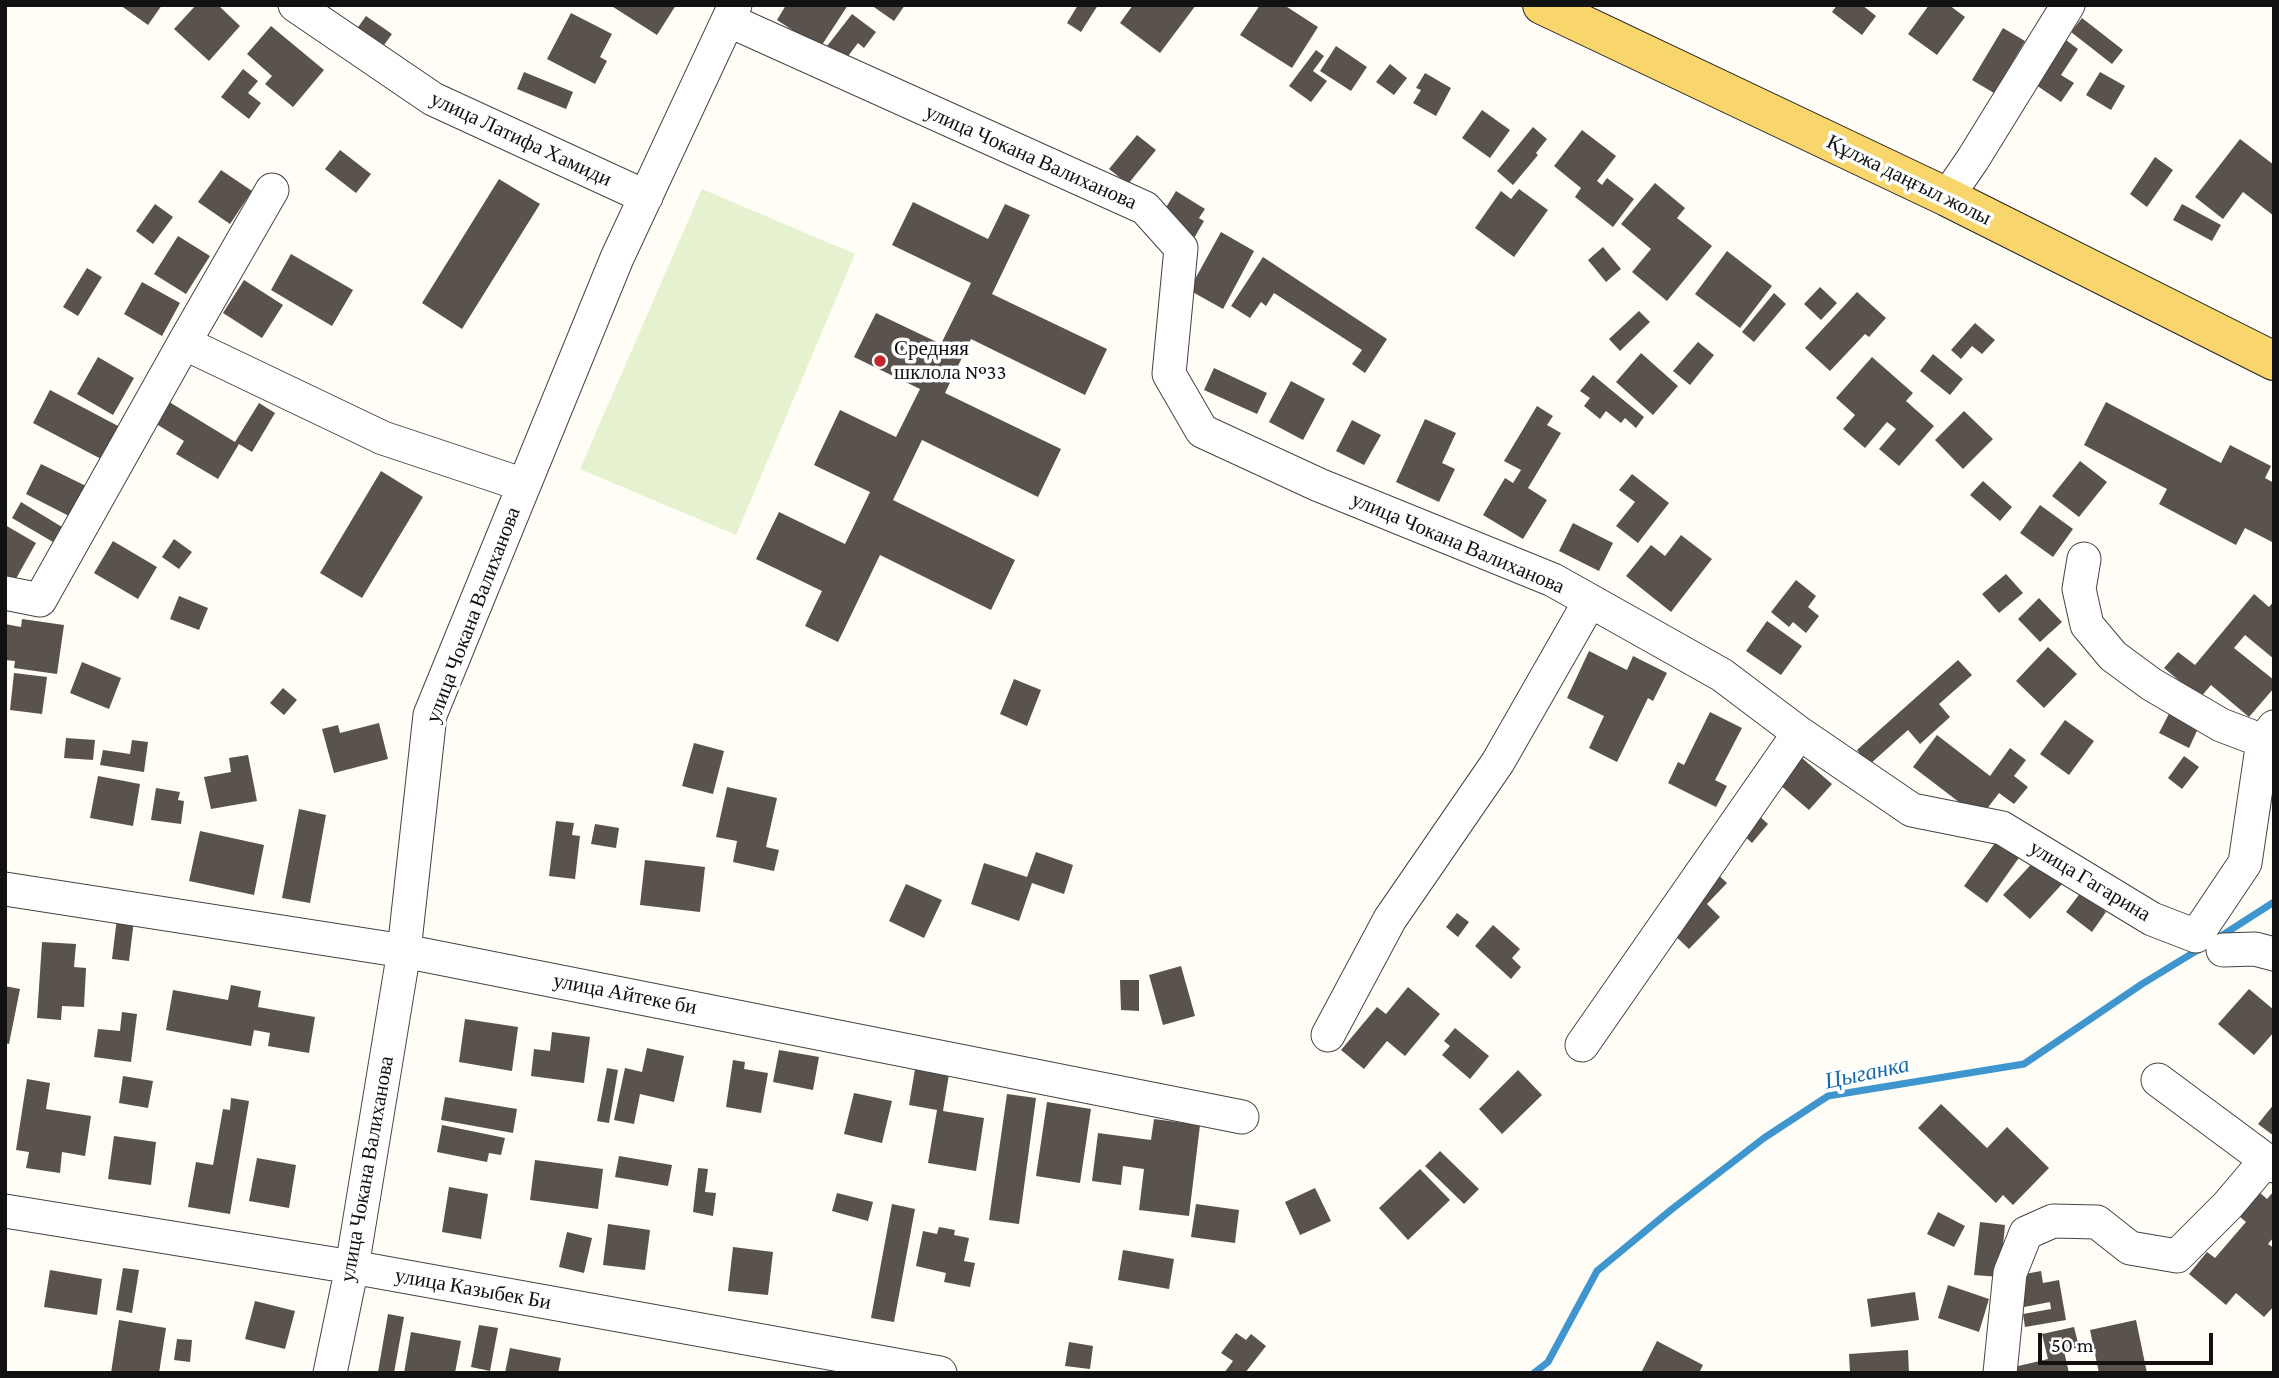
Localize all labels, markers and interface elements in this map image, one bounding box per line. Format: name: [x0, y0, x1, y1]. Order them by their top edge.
street label: улица Латифа Хамиди: [426, 86, 616, 192]
street label: улица Чокана Валиханова: [921, 99, 1141, 215]
street label: Құлжа даңғыл жолы: [1823, 129, 1995, 231]
place label: Средняя шклола №33: [894, 336, 1006, 386]
marker: Средняя шклола №33: [872, 353, 888, 369]
street label: улица Чокана Валиханова: [1348, 487, 1568, 599]
street label: улица Чокана Валиханова: [420, 504, 526, 726]
street label: улица Гагарина: [2025, 835, 2155, 927]
street label: улица Айтеке би: [551, 968, 699, 1020]
water label: Цыганка: [1822, 1051, 1912, 1095]
street label: улица Чокана Валиханова: [335, 1054, 399, 1284]
street label: улица Казыбек Би: [393, 1263, 553, 1315]
scale bar: [2041, 1318, 2216, 1362]
text: 50 m: [2051, 1333, 2094, 1357]

